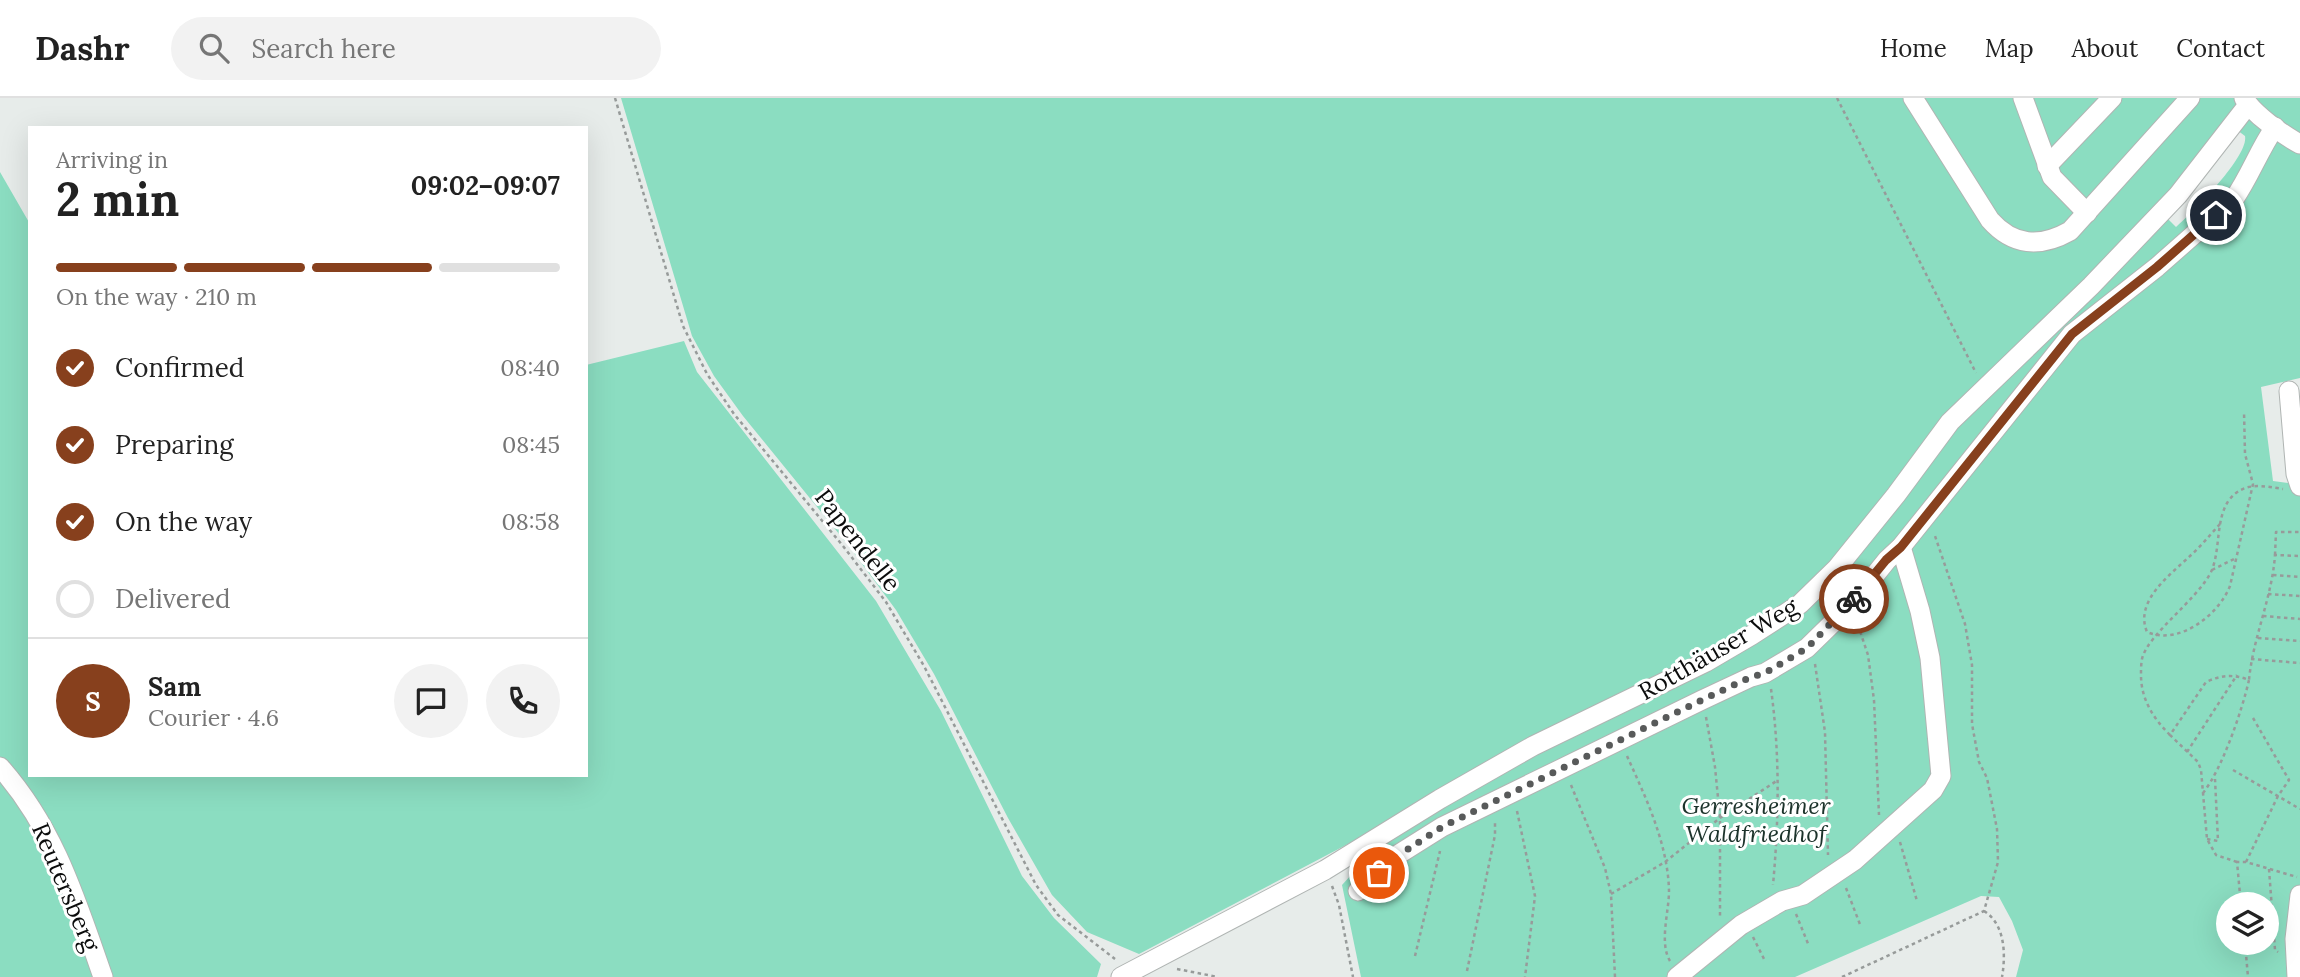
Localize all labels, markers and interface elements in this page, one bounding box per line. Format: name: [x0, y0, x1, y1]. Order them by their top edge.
search box: [171, 17, 661, 80]
text: Dashr: [35, 27, 129, 69]
icon: search: [195, 29, 233, 67]
text: Search here: [251, 32, 396, 65]
text: Home: [1880, 33, 1947, 64]
text: Map: [1985, 33, 2034, 64]
text: About: [2072, 33, 2138, 64]
text: Contact: [2176, 33, 2265, 64]
text: Arriving in: [56, 145, 168, 174]
text: 09:02–09:07: [411, 169, 560, 202]
text: 2 min: [56, 170, 179, 229]
pin: [2186, 185, 2246, 245]
icon: home: [2197, 196, 2235, 234]
text: On the way · 210 m: [56, 282, 257, 311]
icon: check: [56, 349, 94, 387]
text: Confirmed: [115, 351, 244, 384]
text: 08:40: [500, 353, 560, 382]
icon: check: [56, 426, 94, 464]
text: Preparing: [115, 428, 234, 461]
text: 08:45: [502, 430, 560, 459]
street label: Papendelle: [808, 482, 908, 598]
icon: check: [56, 503, 94, 541]
text: On the way: [115, 505, 252, 538]
text: 08:58: [502, 507, 560, 536]
courier: [1819, 564, 1889, 634]
icon: bike: [1835, 580, 1873, 618]
text: Delivered: [115, 582, 231, 615]
street label: Rotthäuser Weg: [1633, 591, 1804, 707]
button: chat: [394, 664, 468, 738]
button: phone: [486, 664, 560, 738]
text: Sam: [148, 670, 201, 703]
text: S: [85, 685, 101, 718]
text: Courier · 4.6: [148, 703, 279, 732]
park label: Gerresheimer Waldfriedhof: [1681, 790, 1831, 849]
street label: Reutersberg: [25, 818, 107, 957]
pin: [1349, 843, 1409, 903]
icon: bag: [1360, 854, 1398, 892]
map controls: [2216, 892, 2279, 955]
button: layers: [2216, 892, 2279, 955]

